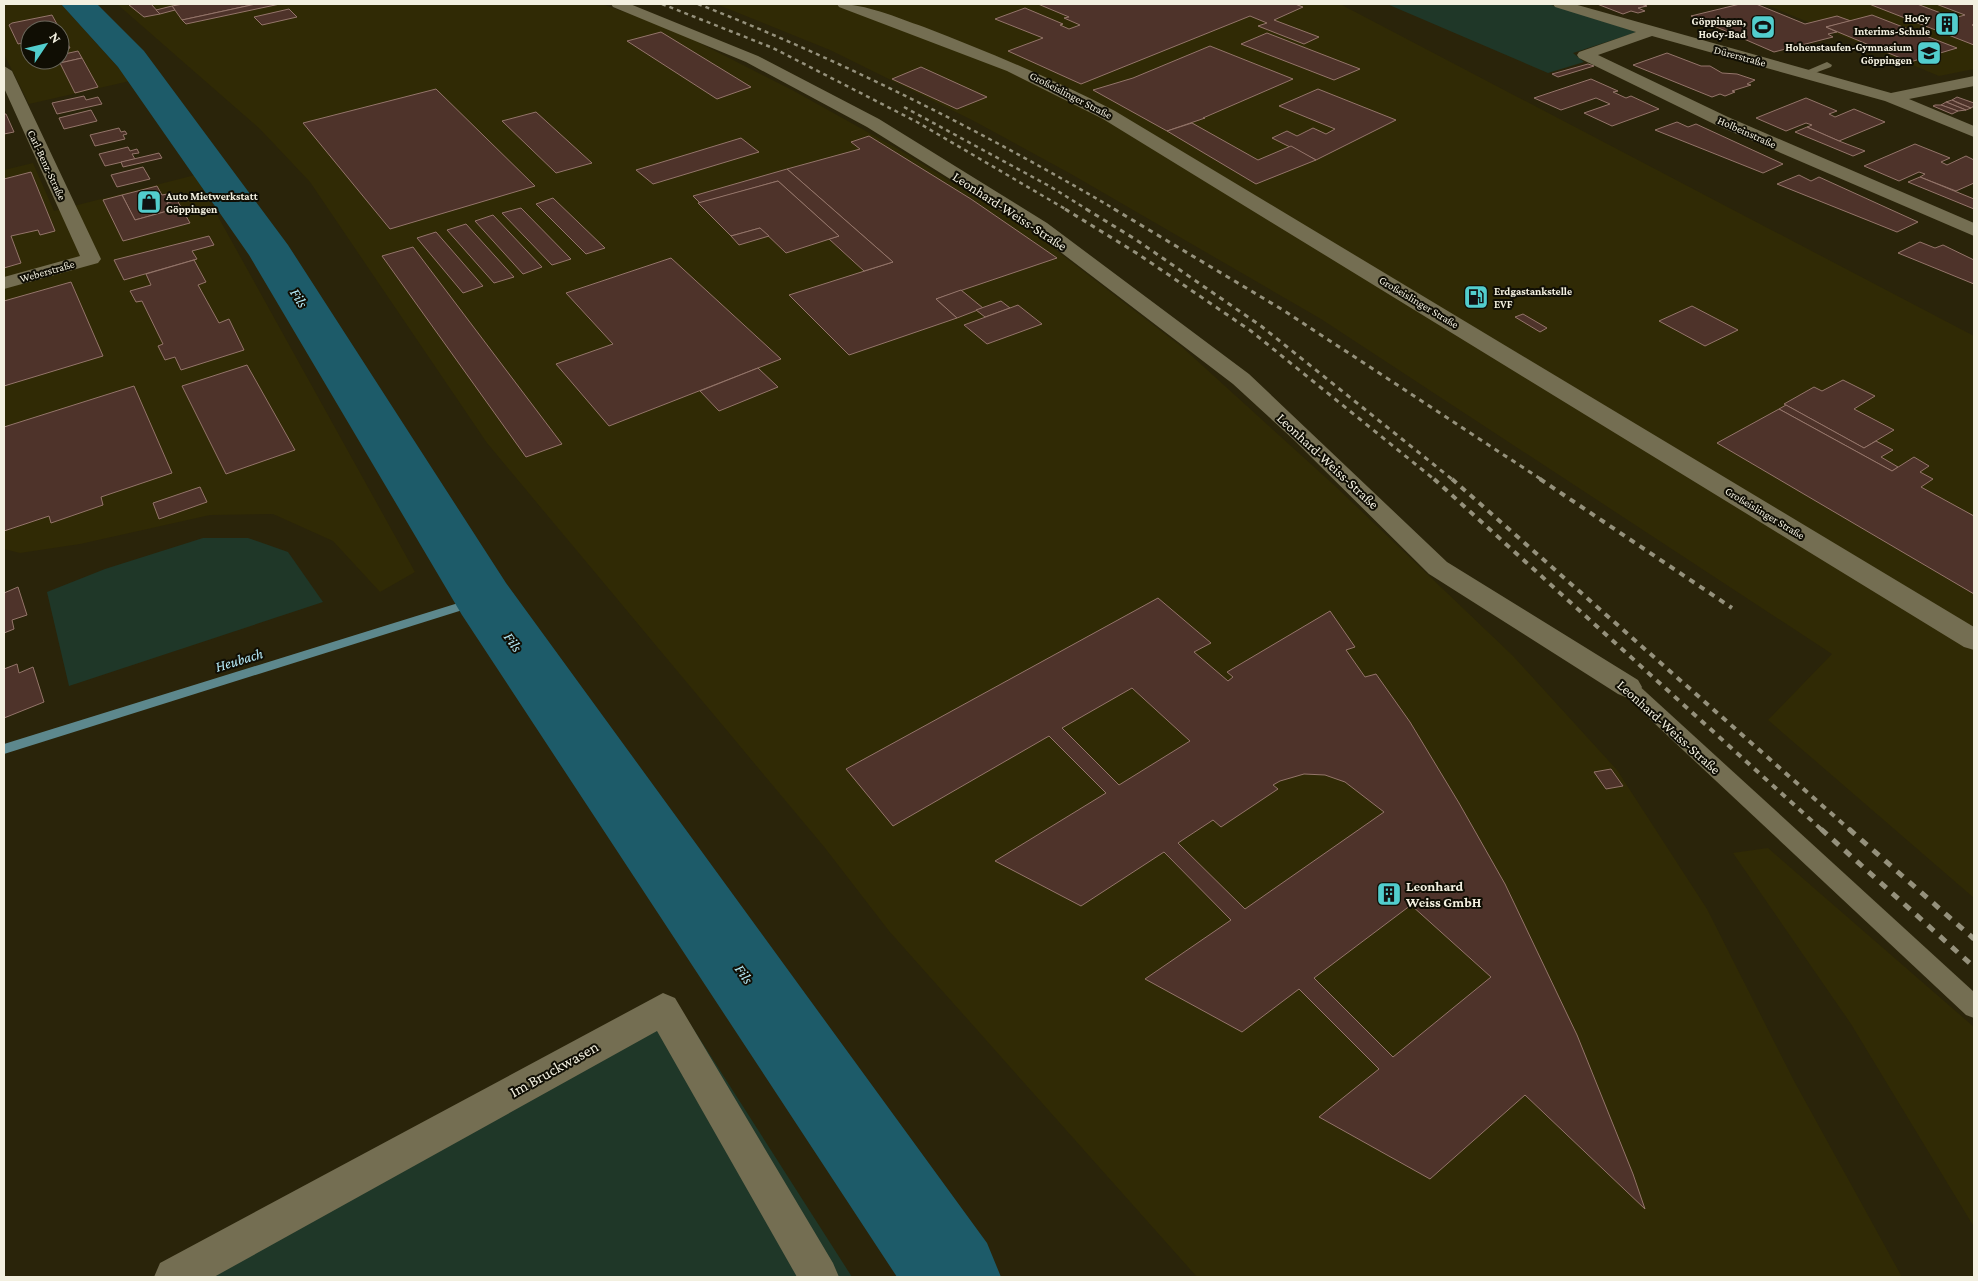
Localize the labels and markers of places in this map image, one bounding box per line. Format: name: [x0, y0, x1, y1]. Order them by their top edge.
building icon: HoGy Interims-Schule: [1934, 11, 1960, 37]
place label: HoGy Interims-Schule: [1854, 12, 1931, 37]
sports icon: Göppingen, HoGy-Bad: [1750, 14, 1776, 40]
place label: Göppingen, HoGy-Bad: [1692, 15, 1746, 40]
school or university icon: Hohenstaufen-Gymnasium Göppingen: [1916, 40, 1942, 66]
place label: Hohenstaufen-Gymnasium Göppingen: [1785, 41, 1913, 66]
shop icon: Auto Mietwerkstatt Göppingen: [136, 189, 162, 215]
place label: Auto Mietwerkstatt Göppingen: [165, 190, 258, 215]
fuel station icon: Erdgastankstelle EVF: [1463, 284, 1489, 310]
place label: Erdgastankstelle EVF: [1494, 285, 1572, 310]
place label: Leonhard Weiss GmbH: [1405, 878, 1482, 910]
building icon: Leonhard Weiss GmbH: [1376, 881, 1402, 907]

